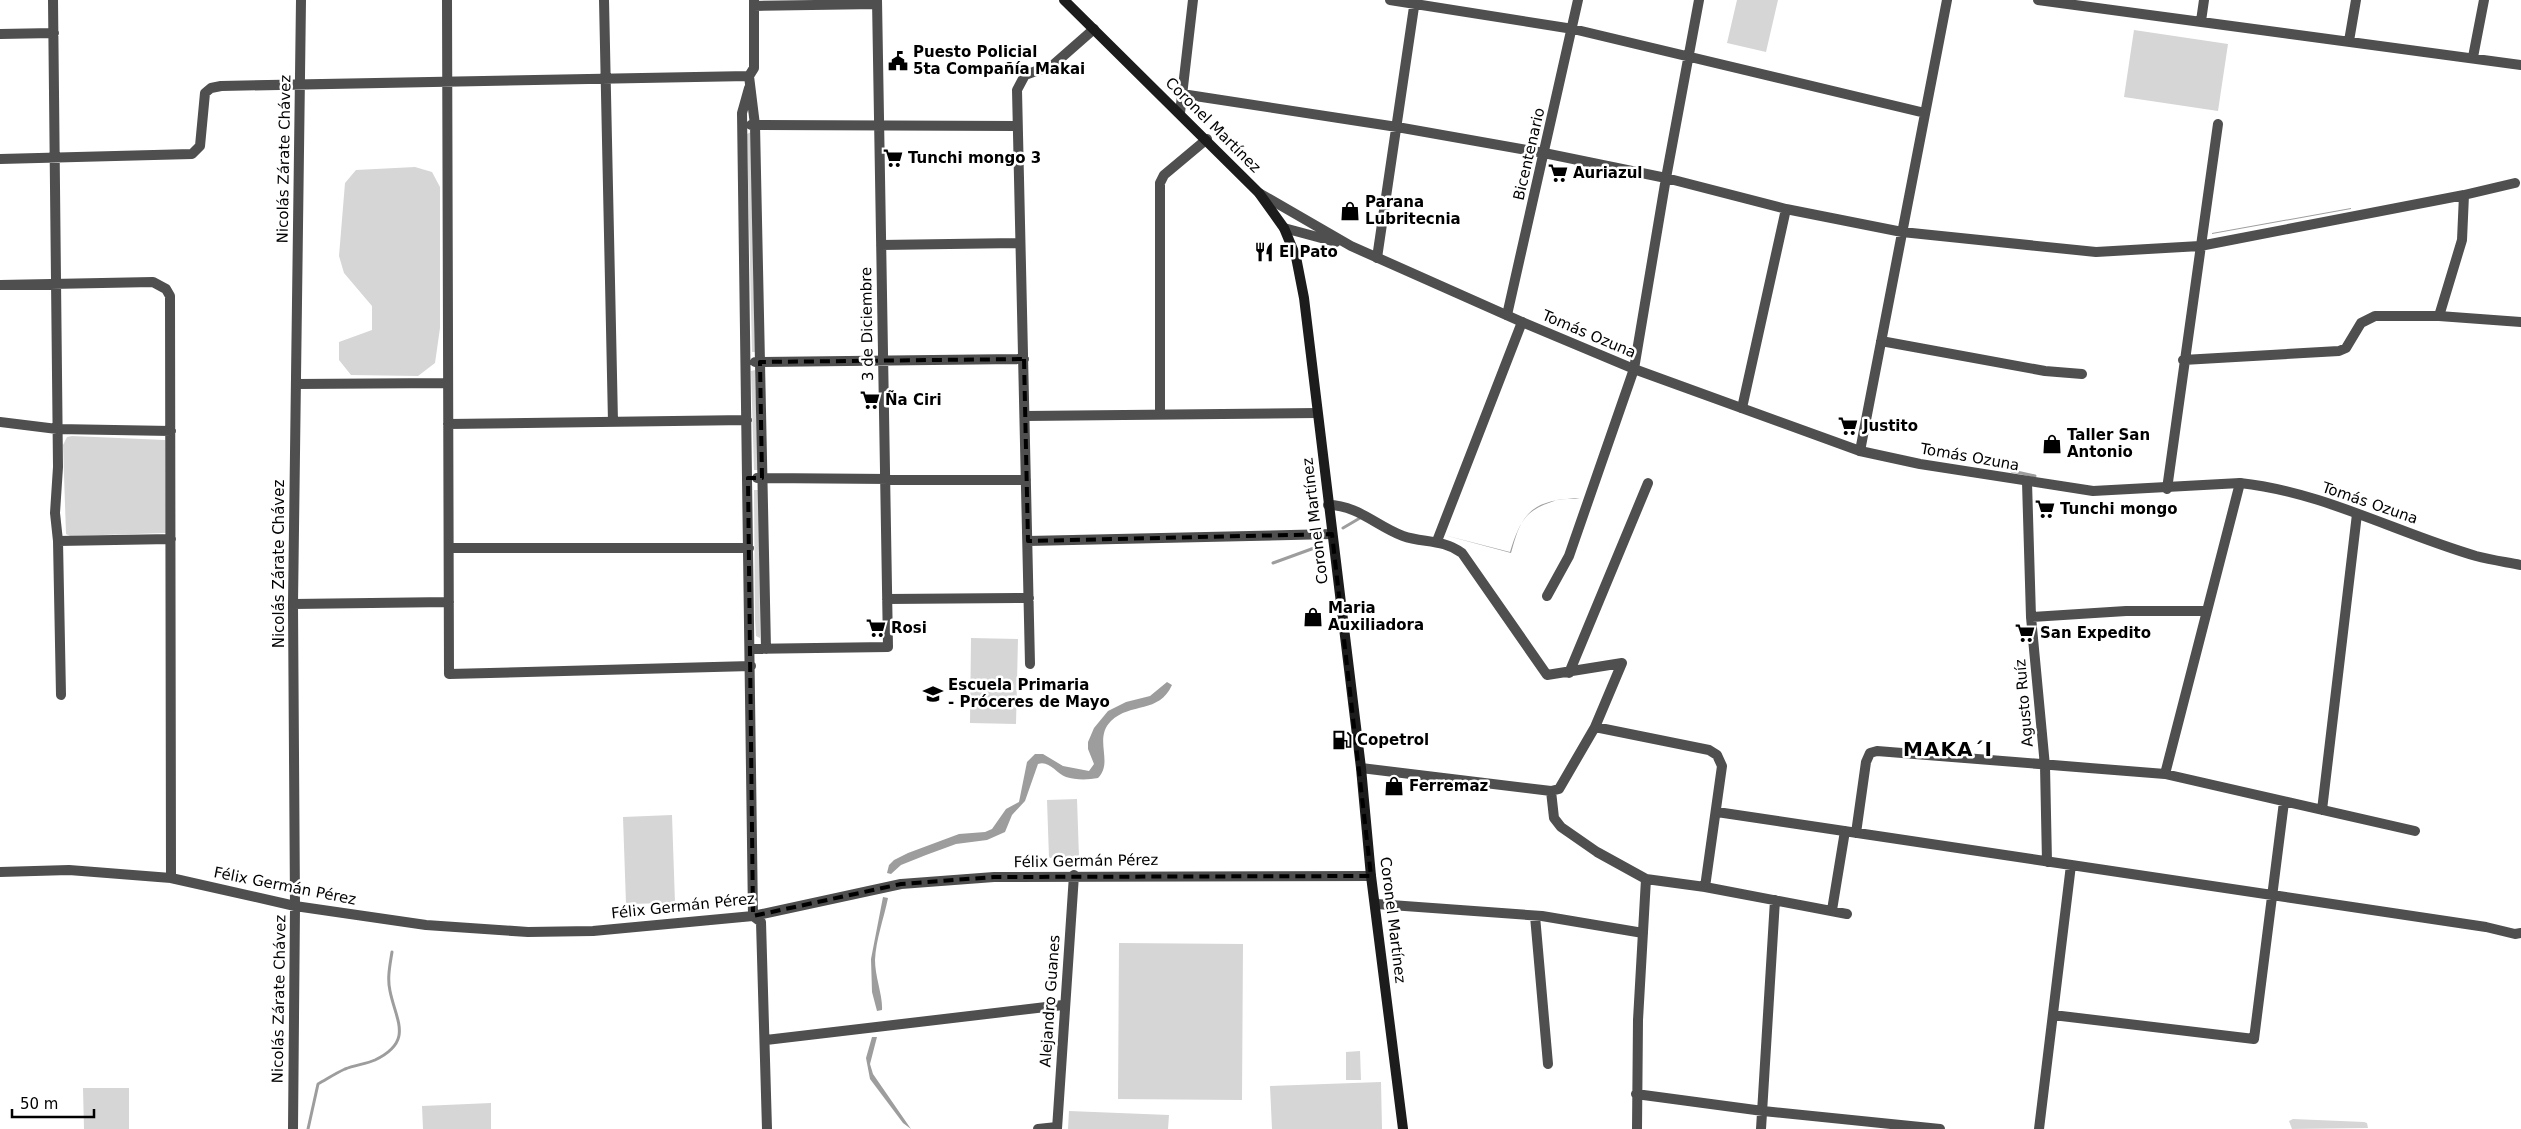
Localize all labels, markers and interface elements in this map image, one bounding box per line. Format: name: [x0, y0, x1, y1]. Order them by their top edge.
place label: Puesto Policial 5ta Compañía Makai: [913, 43, 1085, 78]
public building icon: Puesto Policial 5ta Compañía Makai: [887, 50, 909, 72]
street label: Nicolás Zárate Chávez: [274, 74, 294, 243]
street label: Coronel Martínez: [1162, 74, 1264, 176]
street label: Bicentenario: [1510, 106, 1548, 202]
supermarket icon: Tunchi mongo 3: [882, 147, 904, 169]
place label: Tunchi mongo 3: [908, 149, 1041, 167]
supermarket icon: Auriazul: [1547, 162, 1569, 184]
place label: Auriazul: [1573, 164, 1643, 182]
place label: Parana Lubritecnia: [1365, 193, 1461, 228]
shop icon: Parana Lubritecnia: [1339, 200, 1361, 222]
restaurant icon: El Pato: [1253, 241, 1275, 263]
place label: El Pato: [1279, 243, 1338, 261]
street label: 3 de Diciembre: [857, 267, 877, 381]
street label: Tomás Ozuna: [1539, 306, 1639, 362]
supermarket icon: Ña Ciri: [859, 389, 881, 411]
place label: Ña Ciri: [885, 390, 942, 409]
supermarket icon: Justito: [1837, 415, 1859, 437]
place label: Justito: [1862, 417, 1918, 435]
place label: Taller San Antonio: [2067, 426, 2150, 461]
shop icon: Taller San Antonio: [2041, 433, 2063, 455]
street label: Tomás Ozuna: [1918, 439, 2021, 475]
street label: Coronel Martínez: [1298, 457, 1332, 585]
street label: Tomás Ozuna: [2319, 478, 2420, 528]
street label: Nicolás Zárate Chávez: [270, 480, 288, 648]
supermarket icon: Tunchi mongo: [2034, 498, 2056, 520]
place label: Tunchi mongo: [2060, 500, 2178, 518]
place label: Maria Auxiliadora: [1328, 599, 1424, 634]
shop icon: Maria Auxiliadora: [1302, 606, 1324, 628]
supermarket icon: Rosi: [865, 617, 887, 639]
place label: Rosi: [891, 619, 927, 637]
supermarket icon: San Expedito: [2014, 622, 2036, 644]
place label: San Expedito: [2040, 624, 2151, 642]
street label: Agusto Ruíz: [2011, 658, 2037, 748]
place label: Escuela Primaria - Próceres de Mayo: [948, 676, 1110, 711]
school or university icon: Escuela Primaria - Próceres de Mayo: [922, 683, 944, 705]
fuel station icon: Copetrol: [1331, 729, 1353, 751]
place label: Copetrol: [1357, 731, 1429, 749]
district label: MAKA´I: [1903, 737, 1993, 761]
shop icon: Ferremaz: [1383, 775, 1405, 797]
place label: Ferremaz: [1409, 777, 1489, 795]
street label: Félix Germán Pérez: [1014, 851, 1159, 871]
street label: Coronel Martínez: [1376, 856, 1410, 984]
street label: Félix Germán Pérez: [212, 863, 358, 909]
street label: Félix Germán Pérez: [610, 889, 756, 923]
street label: Nicolás Zárate Chávez: [269, 914, 289, 1083]
street label: Alejandro Guanes: [1036, 934, 1064, 1068]
scale bar: [12, 1086, 95, 1118]
text: 50 m: [20, 1095, 58, 1113]

